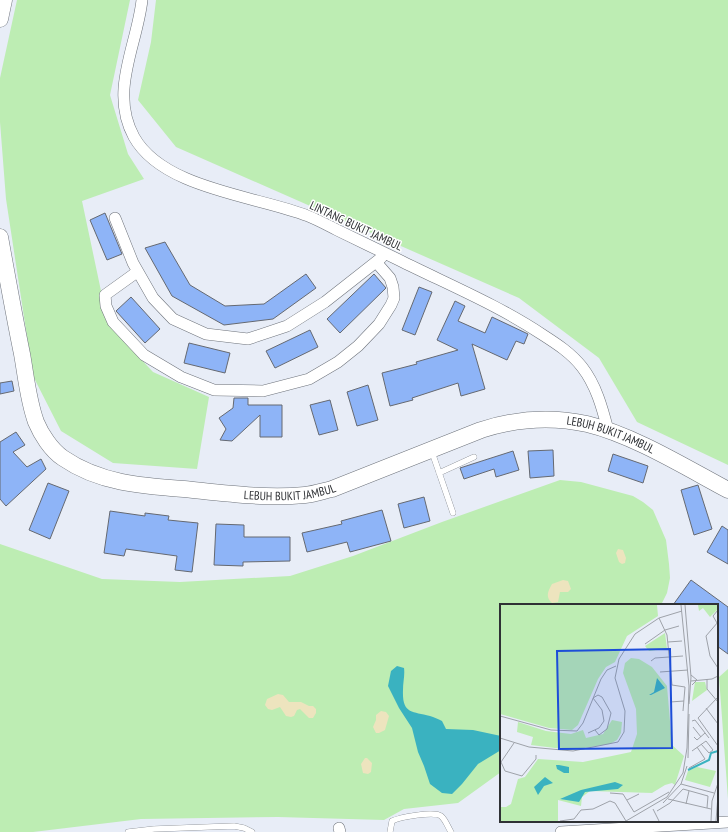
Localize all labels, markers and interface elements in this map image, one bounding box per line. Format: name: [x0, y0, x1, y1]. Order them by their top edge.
street label: LINTANG BUKIT JAMBUL: [307, 197, 405, 254]
street label: LEBUH BUKIT JAMBUL: [566, 413, 657, 456]
street label: LEBUH BUKIT JAMBUL: [243, 480, 338, 503]
inset map: [500, 604, 718, 822]

